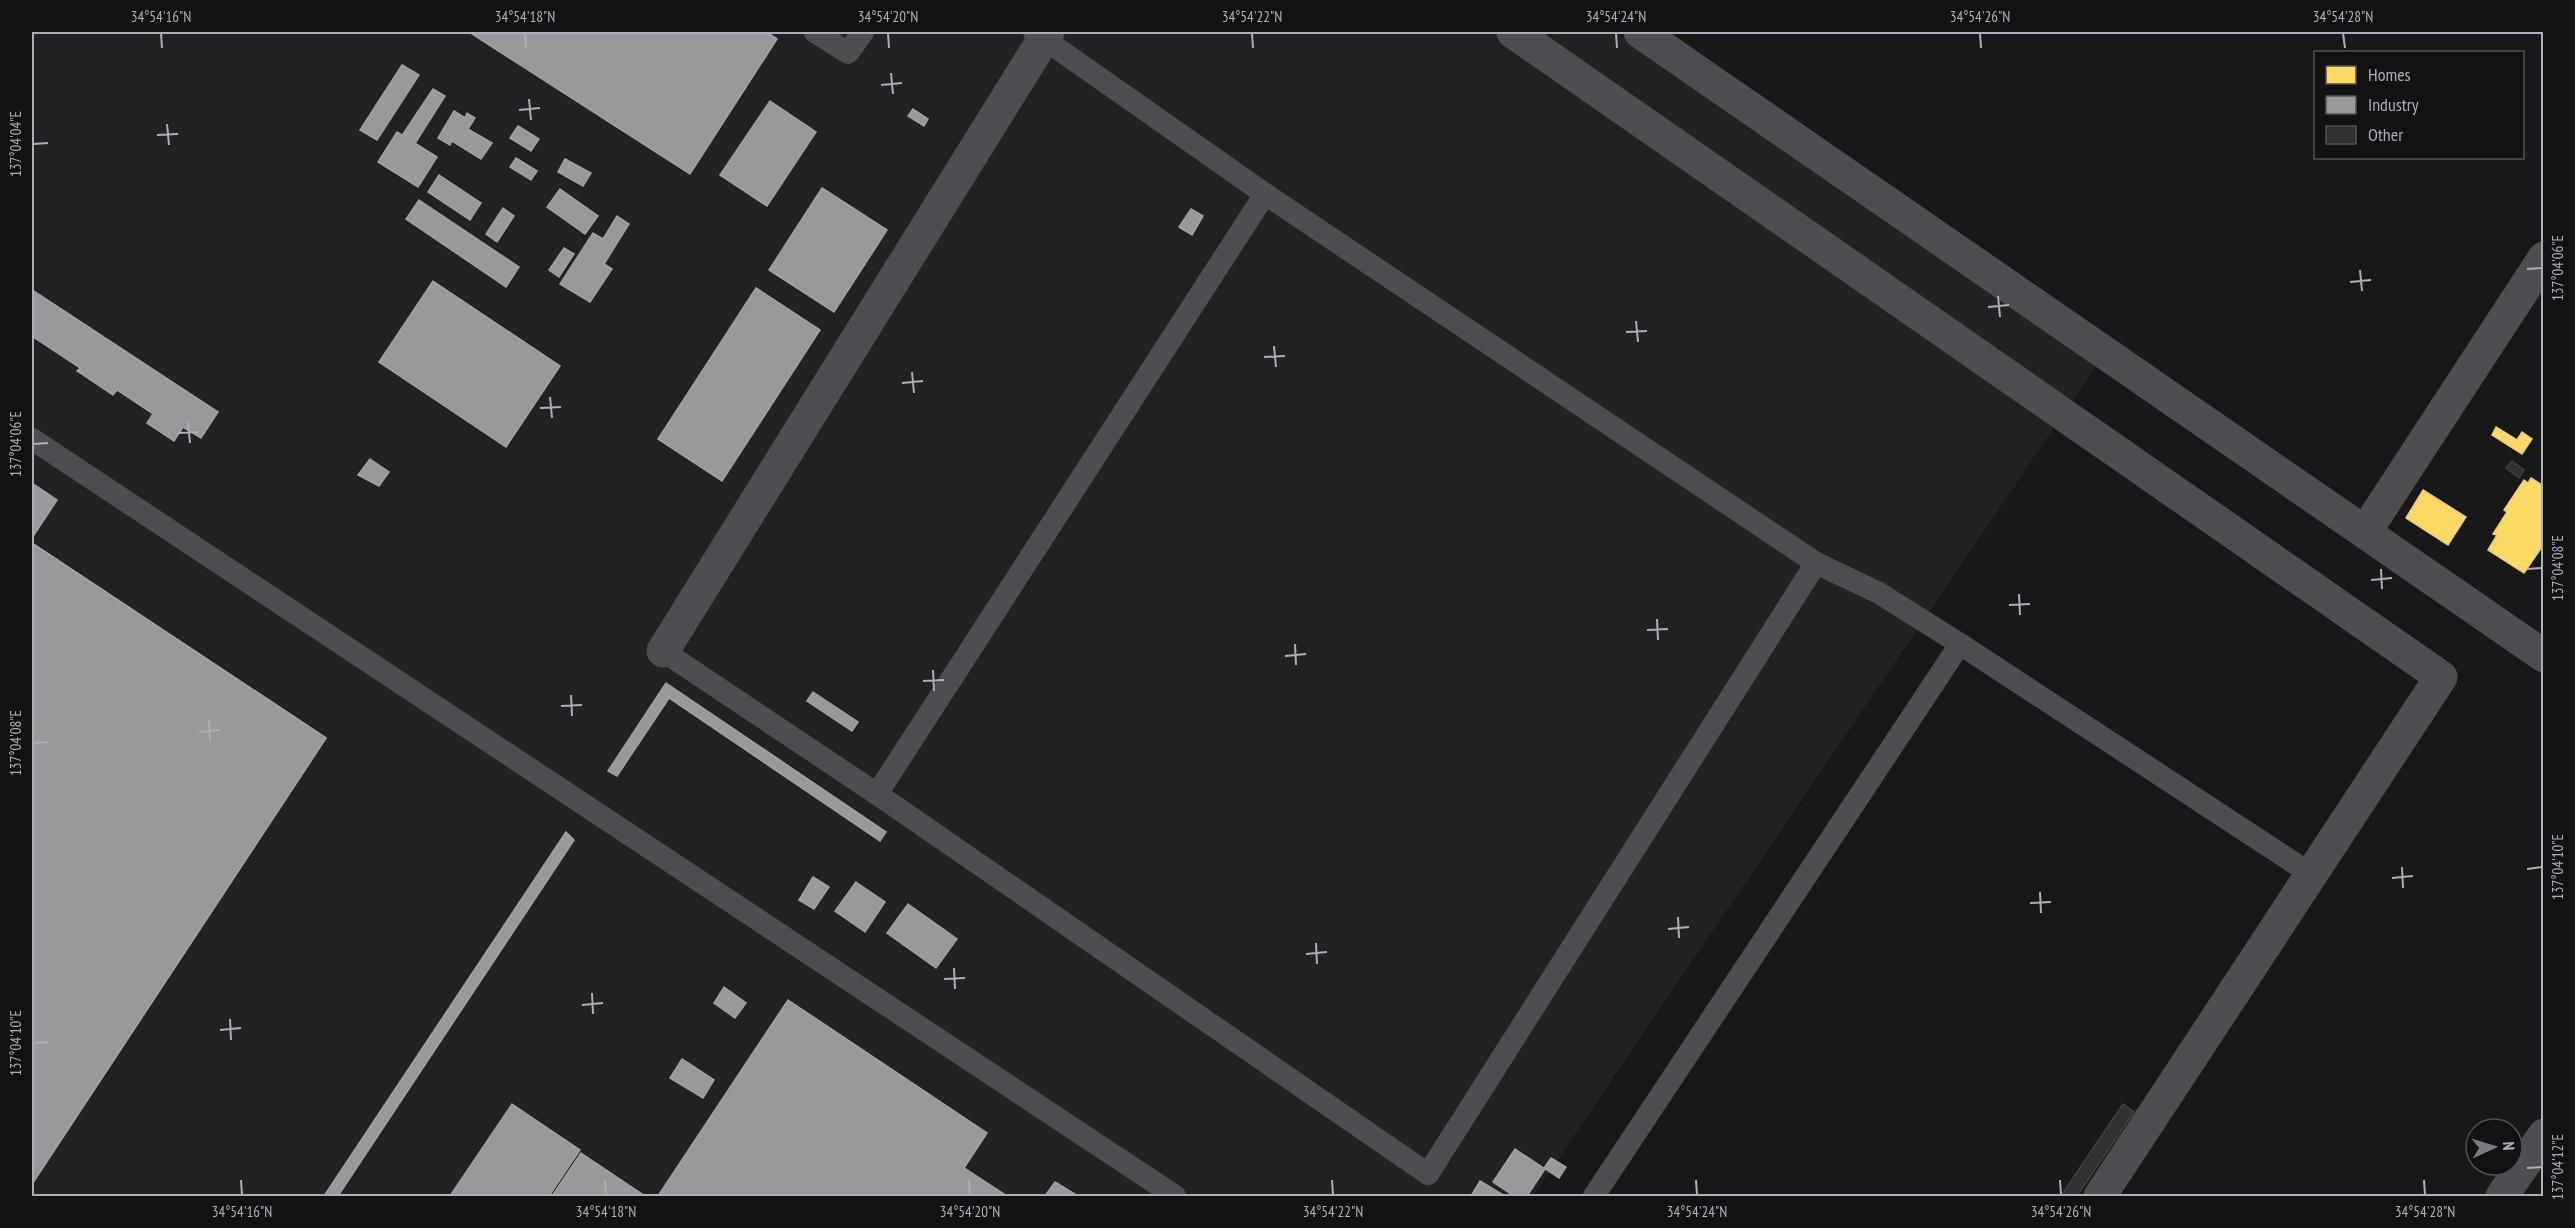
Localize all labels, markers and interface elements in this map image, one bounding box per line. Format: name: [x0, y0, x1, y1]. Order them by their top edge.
text: 34°54'16"N: [131, 7, 191, 26]
text: 34°54'18"N: [495, 7, 555, 26]
text: 34°54'20"N: [858, 7, 918, 26]
text: 34°54'22"N: [1222, 7, 1282, 26]
text: 34°54'24"N: [1586, 7, 1646, 26]
text: 34°54'26"N: [1950, 7, 2010, 26]
text: 34°54'28"N: [2313, 7, 2373, 26]
legend: [2314, 51, 2524, 159]
text: Homes: [2368, 63, 2411, 86]
text: Industry: [2368, 93, 2419, 116]
text: 137°04'04"E: [6, 111, 25, 177]
text: Other: [2368, 123, 2403, 146]
text: 137°04'06"E: [2548, 235, 2567, 301]
text: 137°04'06"E: [6, 411, 25, 477]
text: 137°04'08"E: [2548, 535, 2567, 601]
text: 137°04'08"E: [6, 710, 25, 776]
text: 137°04'10"E: [2548, 834, 2567, 900]
text: 137°04'10"E: [6, 1010, 25, 1076]
north arrow: [2464, 1117, 2524, 1177]
text: 137°04'12"E: [2548, 1134, 2567, 1200]
text: N: [2499, 1141, 2519, 1151]
text: 34°54'16"N: [212, 1202, 272, 1221]
text: 34°54'18"N: [576, 1202, 636, 1221]
text: 34°54'20"N: [940, 1202, 1000, 1221]
text: 34°54'22"N: [1303, 1202, 1363, 1221]
text: 34°54'24"N: [1667, 1202, 1727, 1221]
text: 34°54'26"N: [2031, 1202, 2091, 1221]
text: 34°54'28"N: [2395, 1202, 2455, 1221]

